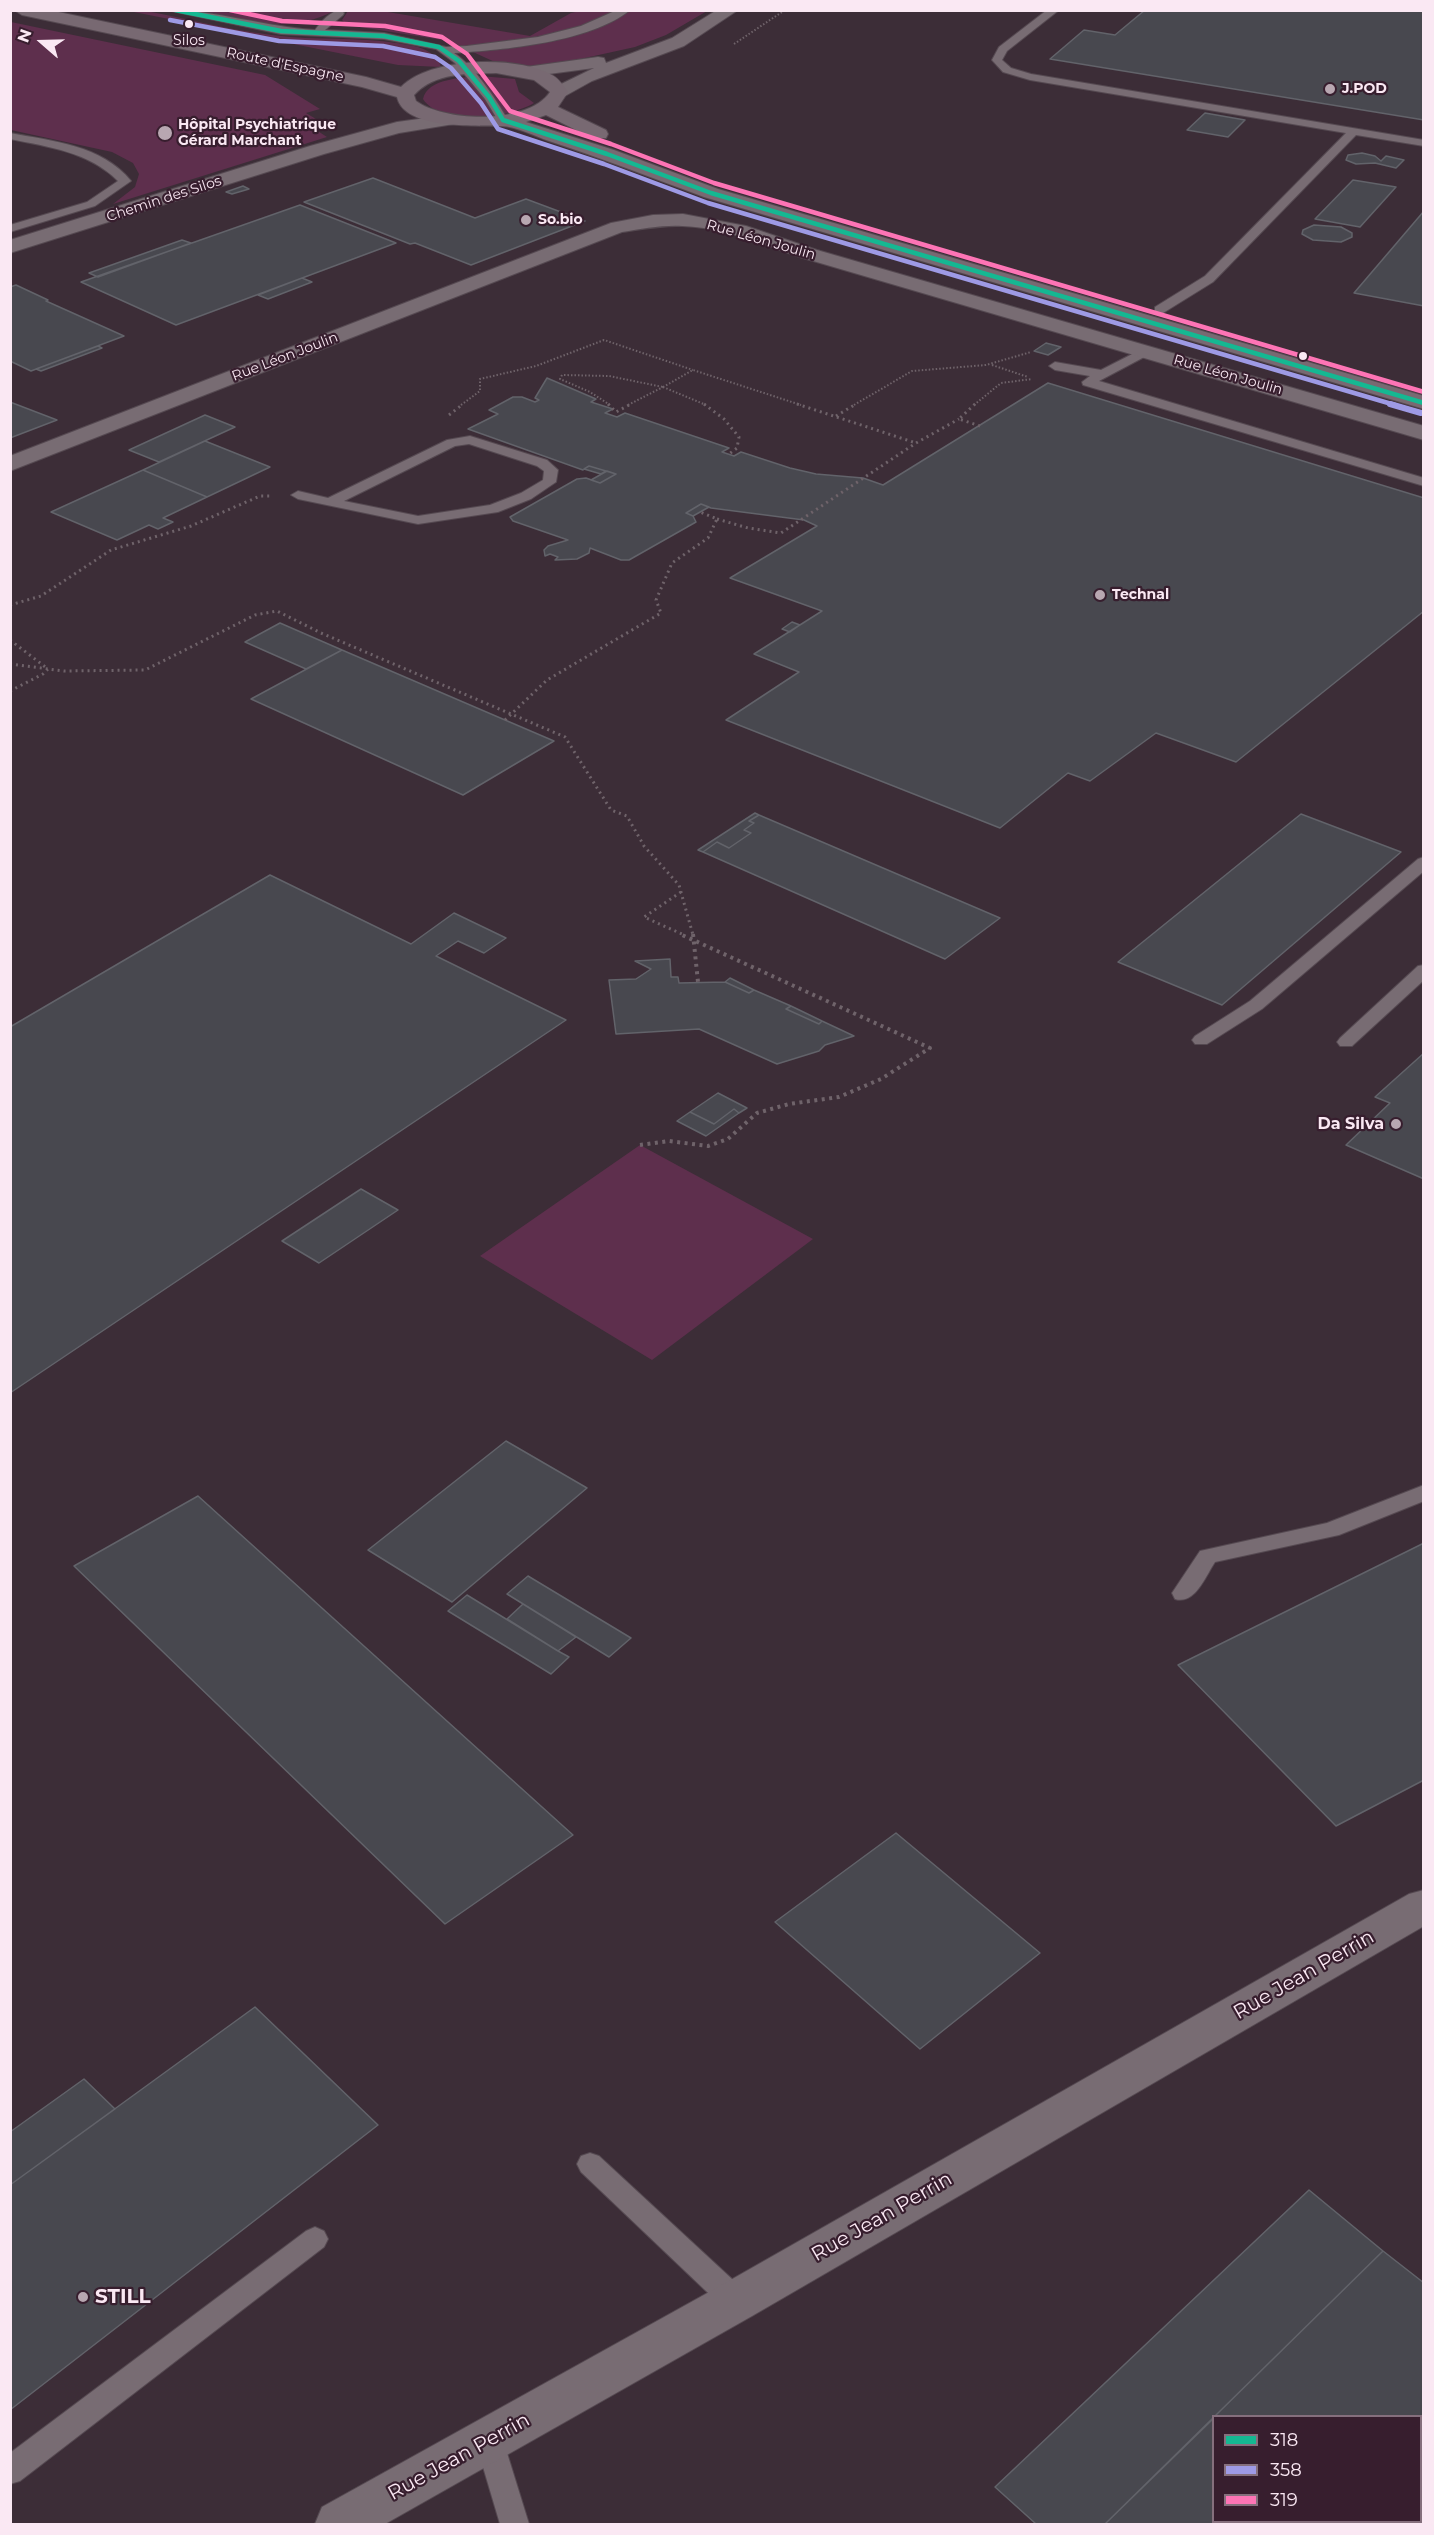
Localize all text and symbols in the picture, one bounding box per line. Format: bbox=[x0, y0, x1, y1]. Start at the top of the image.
north arrow bbox=[12, 12, 72, 72]
marker: Silos bbox=[183, 18, 195, 30]
text: N bbox=[13, 26, 36, 45]
place label: Silos bbox=[173, 33, 205, 49]
street label: Route d'Espagne bbox=[225, 44, 345, 86]
place label: J.POD bbox=[1342, 81, 1387, 97]
marker: J.POD bbox=[1323, 82, 1337, 96]
place label: Hôpital Psychiatrique Gérard Marchant bbox=[178, 117, 336, 150]
marker: Hôpital Psychiatrique Gérard Marchant bbox=[156, 124, 174, 142]
street label: Chemin des Silos bbox=[104, 173, 224, 225]
place label: So.bio bbox=[538, 212, 583, 228]
marker: So.bio bbox=[519, 213, 533, 227]
street label: Rue Léon Joulin bbox=[705, 216, 817, 264]
street label: Rue Léon Joulin bbox=[230, 329, 340, 385]
unlabelled marker bbox=[1297, 350, 1309, 362]
street label: Rue Léon Joulin bbox=[1172, 351, 1284, 399]
place label: Technal bbox=[1112, 587, 1169, 603]
marker: Technal bbox=[1093, 588, 1107, 602]
place label: Da Silva bbox=[1317, 1114, 1384, 1134]
marker: Da Silva bbox=[1389, 1117, 1403, 1131]
street label: Rue Jean Perrin bbox=[1229, 1925, 1379, 2025]
street label: Rue Jean Perrin bbox=[807, 2167, 957, 2267]
place label: STILL bbox=[95, 2285, 151, 2309]
marker: STILL bbox=[76, 2290, 90, 2304]
street label: Rue Jean Perrin bbox=[384, 2408, 534, 2506]
legend bbox=[1212, 2415, 1422, 2523]
text: 318 bbox=[1270, 2429, 1298, 2451]
text: 358 bbox=[1270, 2459, 1302, 2481]
text: 319 bbox=[1270, 2489, 1298, 2511]

